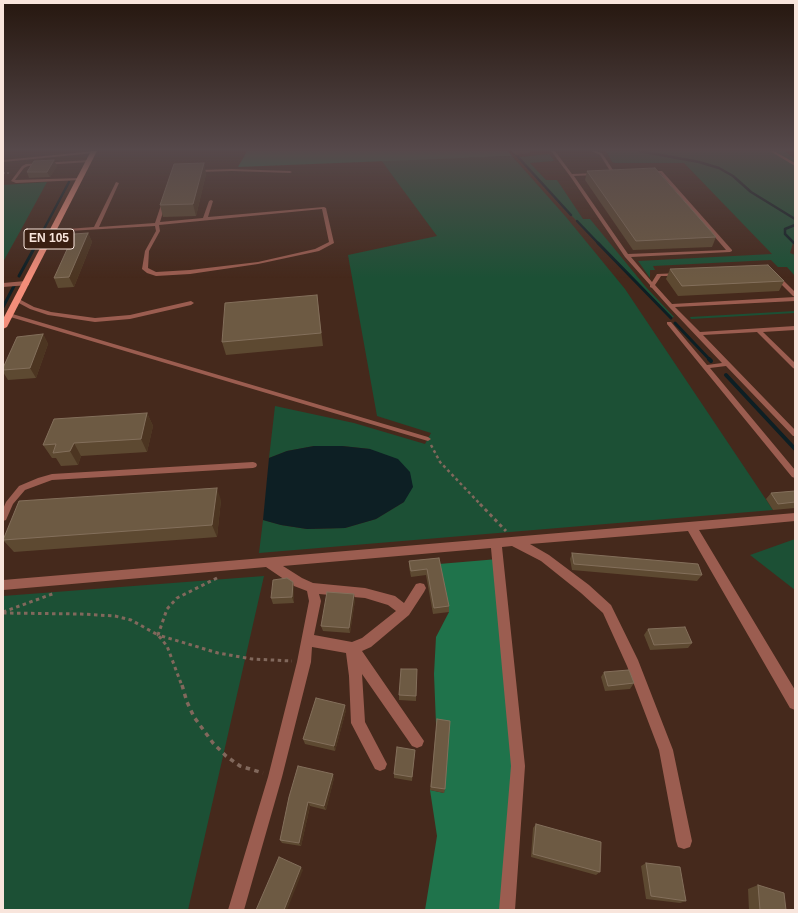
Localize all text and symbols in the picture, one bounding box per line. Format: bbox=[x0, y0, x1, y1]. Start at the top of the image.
road number: EN 105 bbox=[24, 229, 74, 249]

